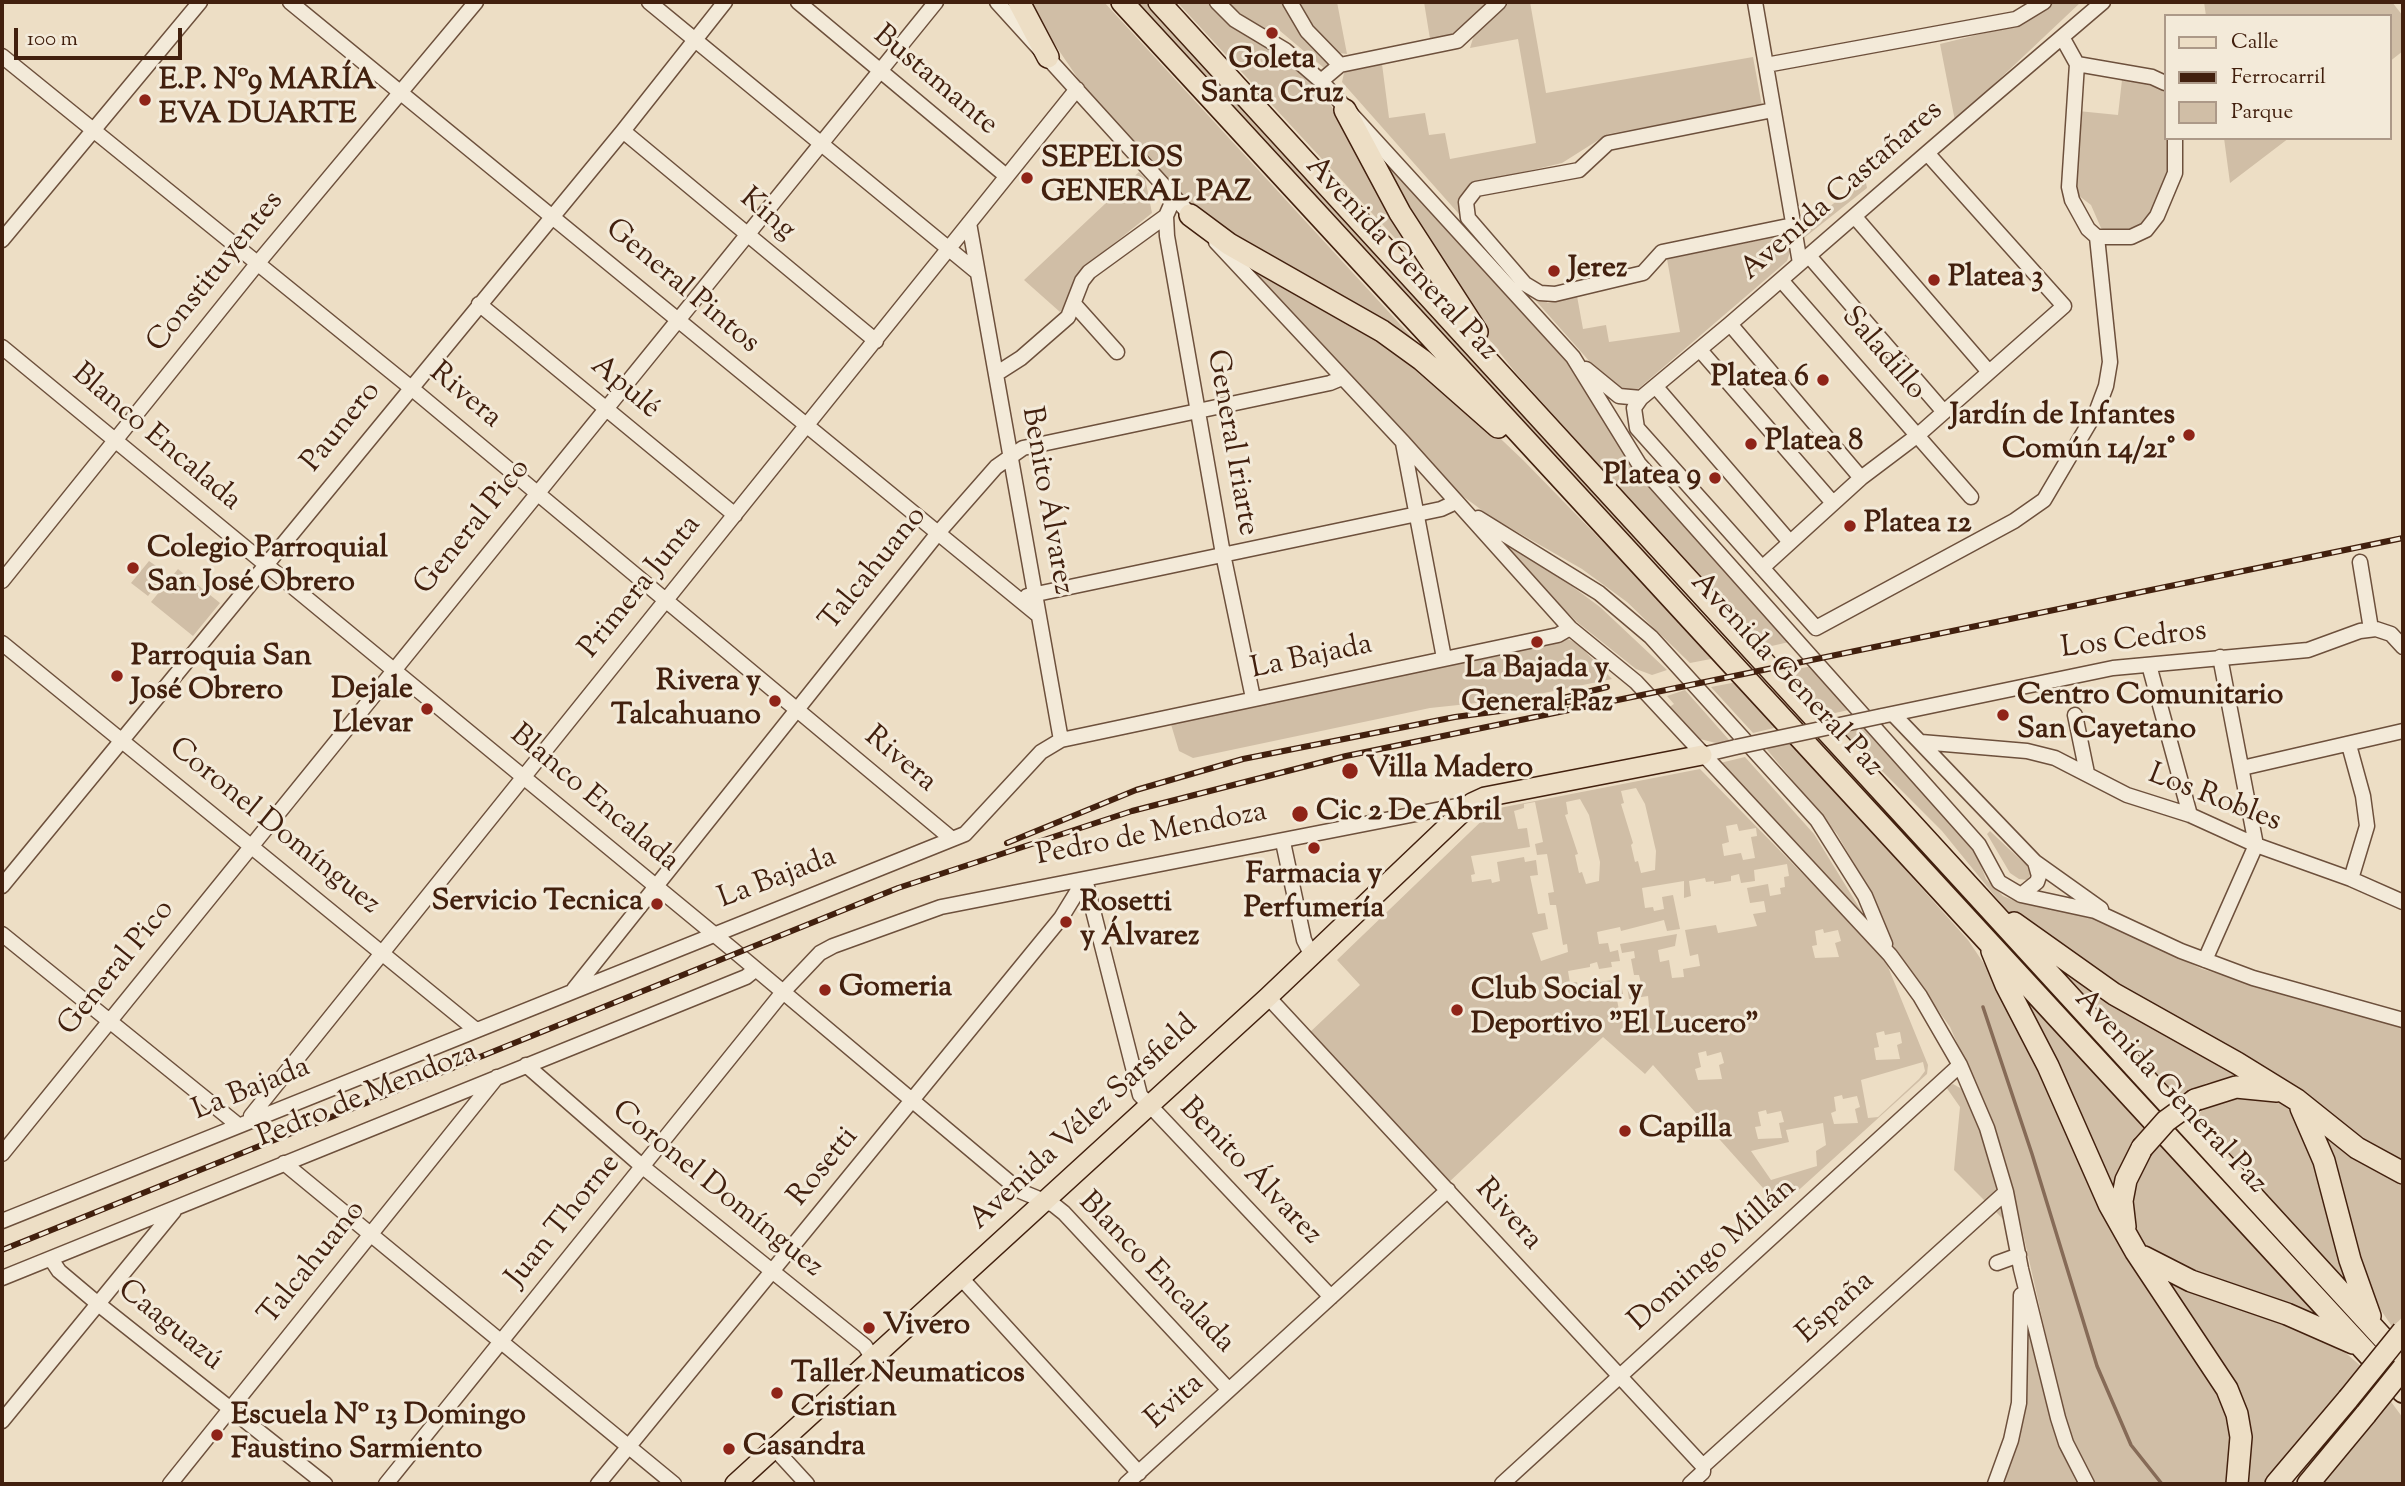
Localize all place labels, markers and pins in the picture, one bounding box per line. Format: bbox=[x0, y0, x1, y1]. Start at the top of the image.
marker: Goleta Santa Cruz bbox=[1264, 25, 1280, 41]
place label: Goleta Santa Cruz bbox=[1200, 44, 1344, 114]
place label: E.P. Nº9 MARÍA EVA DUARTE bbox=[159, 65, 376, 136]
marker: E.P. Nº9 MARÍA EVA DUARTE bbox=[137, 92, 153, 108]
place label: SEPELIOS GENERAL PAZ bbox=[1041, 143, 1252, 214]
marker: SEPELIOS GENERAL PAZ bbox=[1019, 170, 1035, 186]
place label: Jerez bbox=[1568, 253, 1627, 289]
place label: Platea 3 bbox=[1948, 262, 2043, 298]
marker: Jerez bbox=[1546, 263, 1562, 279]
marker: Platea 3 bbox=[1926, 272, 1942, 288]
place label: Platea 6 bbox=[1711, 362, 1809, 398]
marker: Platea 6 bbox=[1815, 372, 1831, 388]
place label: Jardín de Infantes Común 14/21° bbox=[1950, 400, 2175, 470]
place label: Platea 8 bbox=[1765, 426, 1863, 462]
marker: Jardín de Infantes Común 14/21° bbox=[2181, 427, 2197, 443]
marker: Platea 8 bbox=[1743, 436, 1759, 452]
place label: Platea 9 bbox=[1603, 460, 1701, 496]
marker: Platea 9 bbox=[1707, 470, 1723, 486]
place label: Platea 12 bbox=[1864, 508, 1972, 544]
marker: Platea 12 bbox=[1842, 518, 1858, 534]
place label: Colegio Parroquial San José Obrero bbox=[147, 533, 388, 604]
marker: Colegio Parroquial San José Obrero bbox=[125, 560, 141, 576]
marker: La Bajada y General Paz bbox=[1529, 634, 1545, 650]
place label: Parroquia San José Obrero bbox=[131, 641, 312, 712]
place label: La Bajada y General Paz bbox=[1461, 653, 1613, 724]
place label: Rivera y Talcahuano bbox=[611, 666, 761, 736]
marker: Parroquia San José Obrero bbox=[109, 668, 125, 684]
place label: Dejale Llevar bbox=[331, 674, 413, 744]
place label: Centro Comunitario San Cayetano bbox=[2017, 680, 2283, 750]
marker: Rivera y Talcahuano bbox=[767, 693, 783, 709]
marker: Dejale Llevar bbox=[419, 701, 435, 717]
marker: Centro Comunitario San Cayetano bbox=[1995, 707, 2011, 723]
place label: Villa Madero bbox=[1366, 753, 1533, 789]
marker: Villa Madero bbox=[1340, 761, 1360, 781]
place label: Cic 2 De Abril bbox=[1316, 796, 1501, 832]
marker: Cic 2 De Abril bbox=[1290, 804, 1310, 824]
marker: Farmacia y Perfumería bbox=[1306, 840, 1322, 856]
place label: Farmacia y Perfumería bbox=[1244, 859, 1384, 930]
place label: Servicio Tecnica bbox=[432, 886, 643, 922]
place label: Rosetti y Álvarez bbox=[1080, 887, 1199, 958]
marker: Servicio Tecnica bbox=[649, 896, 665, 912]
marker: Rosetti y Álvarez bbox=[1058, 914, 1074, 930]
place label: Gomeria bbox=[839, 972, 952, 1008]
place label: Club Social y Deportivo "El Lucero" bbox=[1471, 975, 1759, 1046]
marker: Gomeria bbox=[817, 982, 833, 998]
marker: Club Social y Deportivo "El Lucero" bbox=[1449, 1002, 1465, 1018]
place label: Capilla bbox=[1639, 1113, 1732, 1149]
marker: Capilla bbox=[1617, 1123, 1633, 1139]
place label: Vivero bbox=[883, 1310, 970, 1346]
marker: Vivero bbox=[861, 1320, 877, 1336]
place label: Taller Neumaticos Cristian bbox=[791, 1358, 1025, 1428]
marker: Taller Neumaticos Cristian bbox=[769, 1385, 785, 1401]
place label: Escuela Nº 13 Domingo Faustino Sarmiento bbox=[231, 1400, 526, 1470]
marker: Escuela Nº 13 Domingo Faustino Sarmiento bbox=[209, 1427, 225, 1443]
place label: Casandra bbox=[743, 1431, 865, 1467]
marker: Casandra bbox=[721, 1441, 737, 1457]

